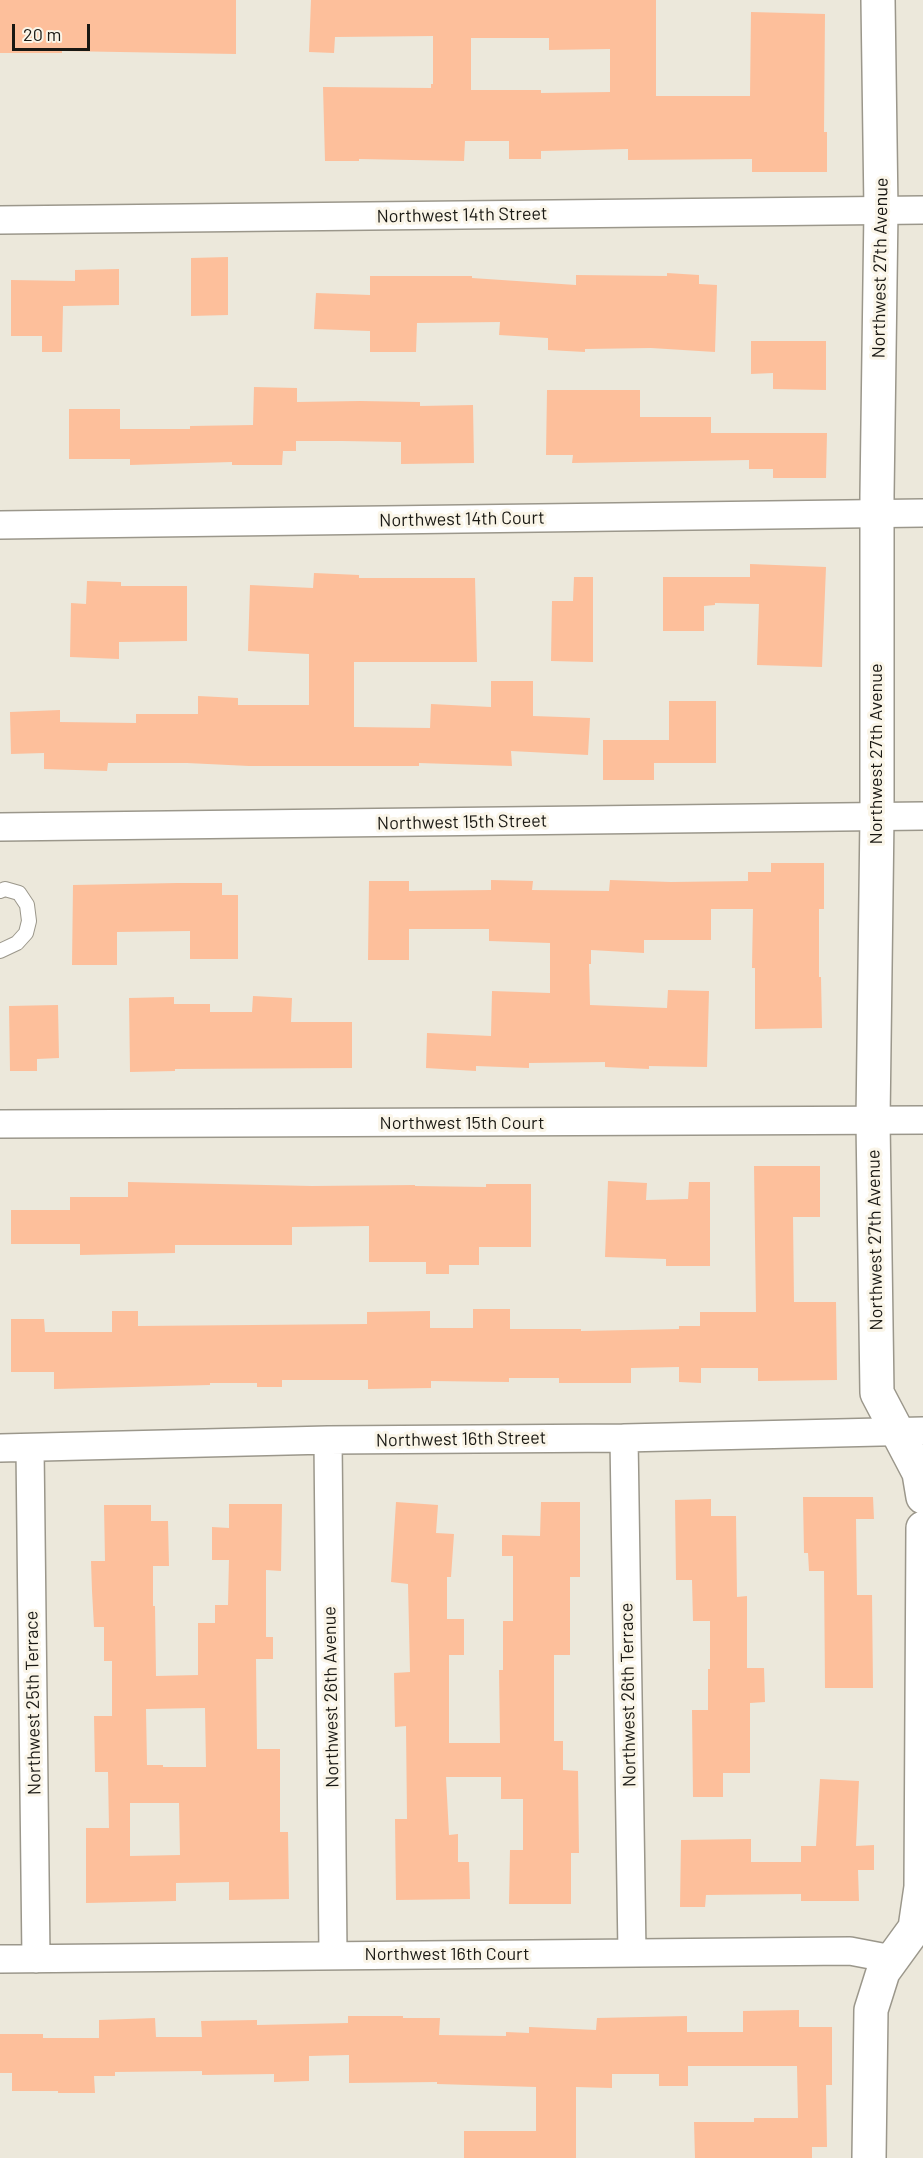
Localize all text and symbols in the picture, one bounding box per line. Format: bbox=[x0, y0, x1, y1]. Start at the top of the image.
scale bar bbox=[15, 12, 93, 50]
text: 20 m bbox=[23, 23, 61, 45]
street label: Northwest 27th Avenue bbox=[868, 177, 892, 359]
street label: Northwest 14th Street bbox=[376, 203, 548, 227]
street label: Northwest 14th Court bbox=[379, 507, 545, 531]
street label: Northwest 27th Avenue bbox=[865, 664, 887, 844]
street label: Northwest 15th Street bbox=[377, 810, 547, 834]
street label: Northwest 15th Court bbox=[380, 1112, 544, 1134]
street label: Northwest 27th Avenue bbox=[863, 1149, 887, 1331]
street label: Northwest 16th Street bbox=[376, 1427, 546, 1451]
street label: Northwest 26th Terrace bbox=[616, 1603, 640, 1787]
street label: Northwest 26th Avenue bbox=[319, 1606, 343, 1788]
street label: Northwest 25th Terrace bbox=[21, 1611, 45, 1795]
street label: Northwest 16th Court bbox=[365, 1943, 529, 1965]

